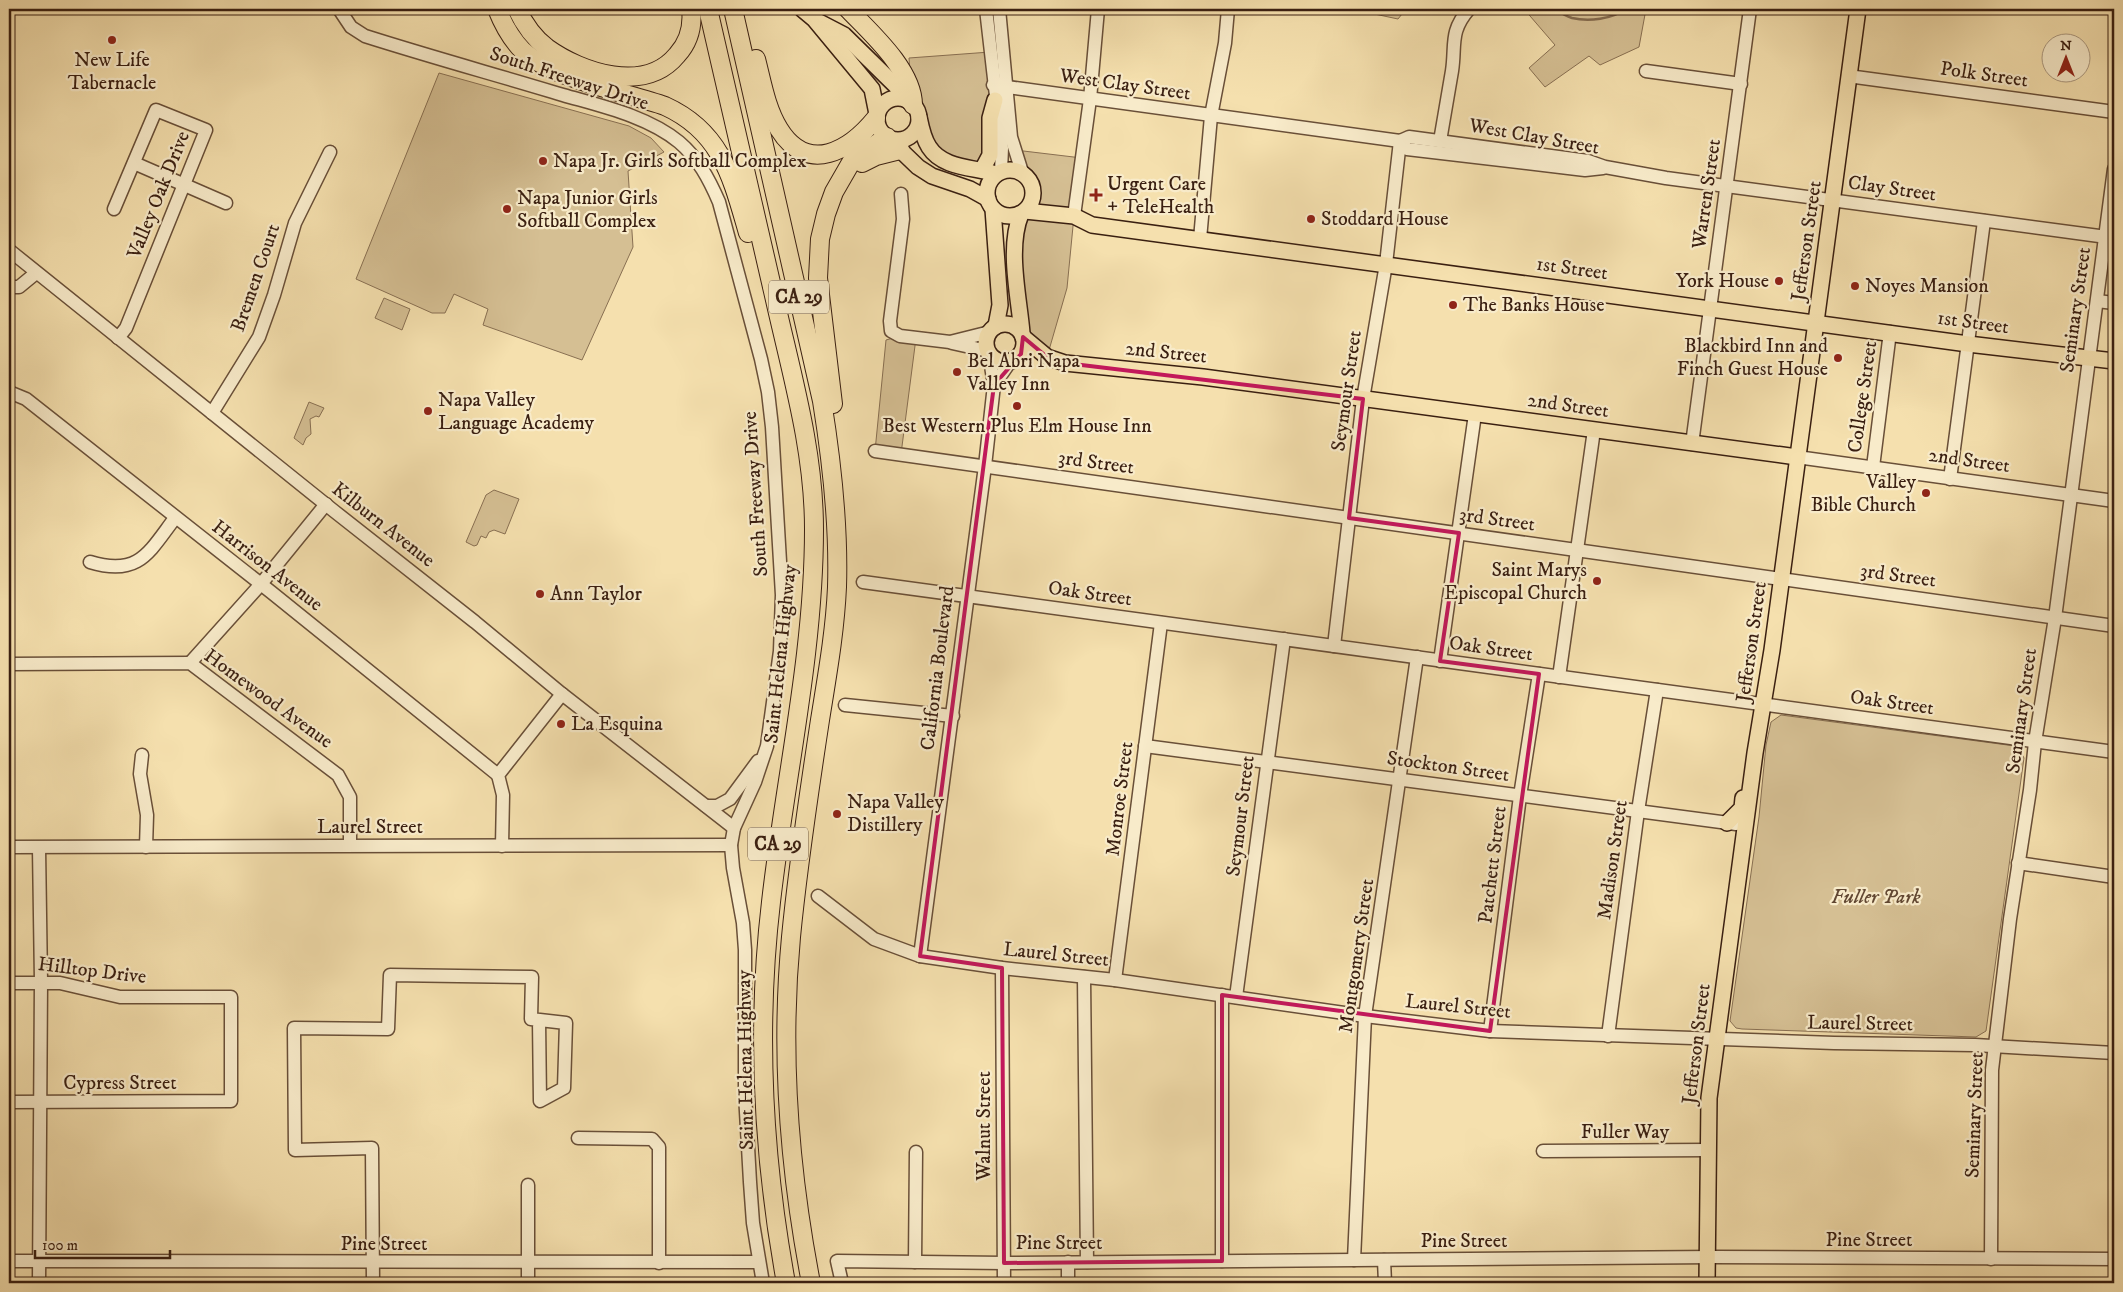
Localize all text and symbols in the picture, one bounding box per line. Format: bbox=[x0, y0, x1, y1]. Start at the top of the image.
north arrow bbox=[2040, 32, 2090, 82]
marker: New Life Tabernacle bbox=[106, 34, 118, 46]
text: N bbox=[2060, 37, 2072, 55]
street label: South Freeway Drive bbox=[486, 41, 652, 117]
place label: New Life Tabernacle bbox=[68, 48, 156, 96]
street label: Polk Street bbox=[1938, 56, 2030, 94]
street label: West Clay Street bbox=[1057, 63, 1192, 107]
street label: West Clay Street bbox=[1466, 113, 1601, 161]
street label: Valley Oak Drive bbox=[122, 128, 196, 263]
street label: Warren Street bbox=[1687, 137, 1727, 252]
place label: Napa Jr. Girls Softball Complex bbox=[553, 149, 807, 174]
marker: Napa Jr. Girls Softball Complex bbox=[537, 155, 549, 167]
street label: Clay Street bbox=[1846, 170, 1938, 208]
place label: Urgent Care + TeleHealth bbox=[1107, 172, 1215, 220]
street label: Jefferson Street bbox=[1786, 179, 1828, 305]
place label: Napa Junior Girls Softball Complex bbox=[517, 186, 658, 234]
marker: Urgent Care + TeleHealth bbox=[1089, 188, 1103, 202]
marker: Napa Junior Girls Softball Complex bbox=[501, 203, 513, 215]
place label: Stoddard House bbox=[1321, 207, 1449, 232]
marker: Stoddard House bbox=[1305, 213, 1317, 225]
street label: Bremen Court bbox=[226, 221, 286, 335]
street label: Seminary Street bbox=[2055, 246, 2097, 374]
street label: 1st Street bbox=[1535, 252, 1609, 286]
place label: York House bbox=[1676, 269, 1769, 294]
place label: Noyes Mansion bbox=[1865, 274, 1989, 299]
marker: York House bbox=[1773, 275, 1785, 287]
road number: CA 29 bbox=[769, 280, 829, 314]
marker: Noyes Mansion bbox=[1849, 280, 1861, 292]
place label: The Banks House bbox=[1463, 293, 1604, 318]
marker: The Banks House bbox=[1447, 299, 1459, 311]
street label: 1st Street bbox=[1936, 306, 2010, 340]
street label: Seymour Street bbox=[1326, 329, 1368, 453]
place label: Blackbird Inn and Finch Guest House bbox=[1677, 334, 1828, 382]
street label: 2nd Street bbox=[1124, 336, 1208, 370]
street label: College Street bbox=[1843, 339, 1883, 455]
place label: Bel Abri Napa Valley Inn bbox=[966, 349, 1081, 397]
marker: Blackbird Inn and Finch Guest House bbox=[1832, 352, 1844, 364]
marker: Bel Abri Napa Valley Inn bbox=[951, 366, 963, 378]
place label: Napa Valley Language Academy bbox=[438, 388, 595, 436]
street label: 2nd Street bbox=[1526, 388, 1610, 424]
marker: Best Western Plus Elm House Inn bbox=[1011, 400, 1023, 412]
marker: Napa Valley Language Academy bbox=[422, 405, 434, 417]
street label: South Freeway Drive bbox=[738, 410, 774, 578]
place label: Best Western Plus Elm House Inn bbox=[882, 414, 1152, 439]
street label: 2nd Street bbox=[1927, 443, 2011, 479]
street label: 3rd Street bbox=[1056, 445, 1136, 481]
place label: Valley Bible Church bbox=[1811, 470, 1917, 518]
street label: Kilburn Avenue bbox=[326, 477, 440, 573]
marker: Valley Bible Church bbox=[1920, 487, 1932, 499]
street label: 3rd Street bbox=[1457, 502, 1537, 538]
street label: Harrison Avenue bbox=[206, 515, 328, 617]
place label: Saint Marys Episcopal Church bbox=[1444, 558, 1588, 606]
street label: 3rd Street bbox=[1858, 558, 1938, 594]
street label: Saint Helena Highway bbox=[759, 563, 803, 745]
marker: Saint Marys Episcopal Church bbox=[1591, 575, 1603, 587]
street label: Oak Street bbox=[1047, 576, 1133, 612]
street label: Jefferson Street bbox=[1731, 580, 1773, 706]
place label: Ann Taylor bbox=[550, 582, 642, 607]
street label: California Boulevard bbox=[915, 584, 961, 752]
marker: Ann Taylor bbox=[534, 588, 546, 600]
street label: Oak Street bbox=[1448, 631, 1534, 667]
street label: Homewood Avenue bbox=[199, 644, 337, 754]
street label: Seminary Street bbox=[2001, 647, 2043, 775]
street label: Oak Street bbox=[1849, 685, 1935, 721]
place label: La Esquina bbox=[571, 712, 663, 737]
marker: La Esquina bbox=[555, 718, 567, 730]
street label: Monroe Street bbox=[1101, 740, 1139, 858]
street label: Stockton Street bbox=[1385, 746, 1511, 788]
street label: Seymour Street bbox=[1221, 754, 1261, 878]
place label: Napa Valley Distillery bbox=[847, 790, 944, 838]
street label: Madison Street bbox=[1592, 799, 1634, 921]
street label: Patchett Street bbox=[1473, 805, 1513, 925]
marker: Napa Valley Distillery bbox=[831, 808, 843, 820]
street label: Laurel Street bbox=[317, 815, 423, 840]
road number: CA 29 bbox=[748, 828, 808, 861]
street label: Montgomery Street bbox=[1334, 877, 1380, 1035]
park label: Fuller Park bbox=[1831, 885, 1921, 910]
street label: Laurel Street bbox=[1002, 937, 1110, 973]
street label: Hilltop Drive bbox=[36, 952, 148, 990]
street label: Saint Helena Highway bbox=[732, 969, 760, 1150]
street label: Jefferson Street bbox=[1677, 982, 1717, 1108]
street label: Laurel Street bbox=[1404, 989, 1512, 1025]
street label: Laurel Street bbox=[1807, 1011, 1913, 1037]
street label: Seminary Street bbox=[1960, 1051, 1990, 1179]
street label: Cypress Street bbox=[63, 1071, 177, 1096]
street label: Walnut Street bbox=[972, 1071, 997, 1182]
street label: Fuller Way bbox=[1581, 1120, 1670, 1145]
scale bar bbox=[35, 1227, 170, 1259]
street label: Pine Street bbox=[1825, 1228, 1913, 1253]
street label: Pine Street bbox=[1420, 1229, 1508, 1254]
street label: Pine Street bbox=[1015, 1231, 1103, 1256]
street label: Pine Street bbox=[340, 1232, 428, 1257]
text: 100 m bbox=[42, 1236, 78, 1255]

